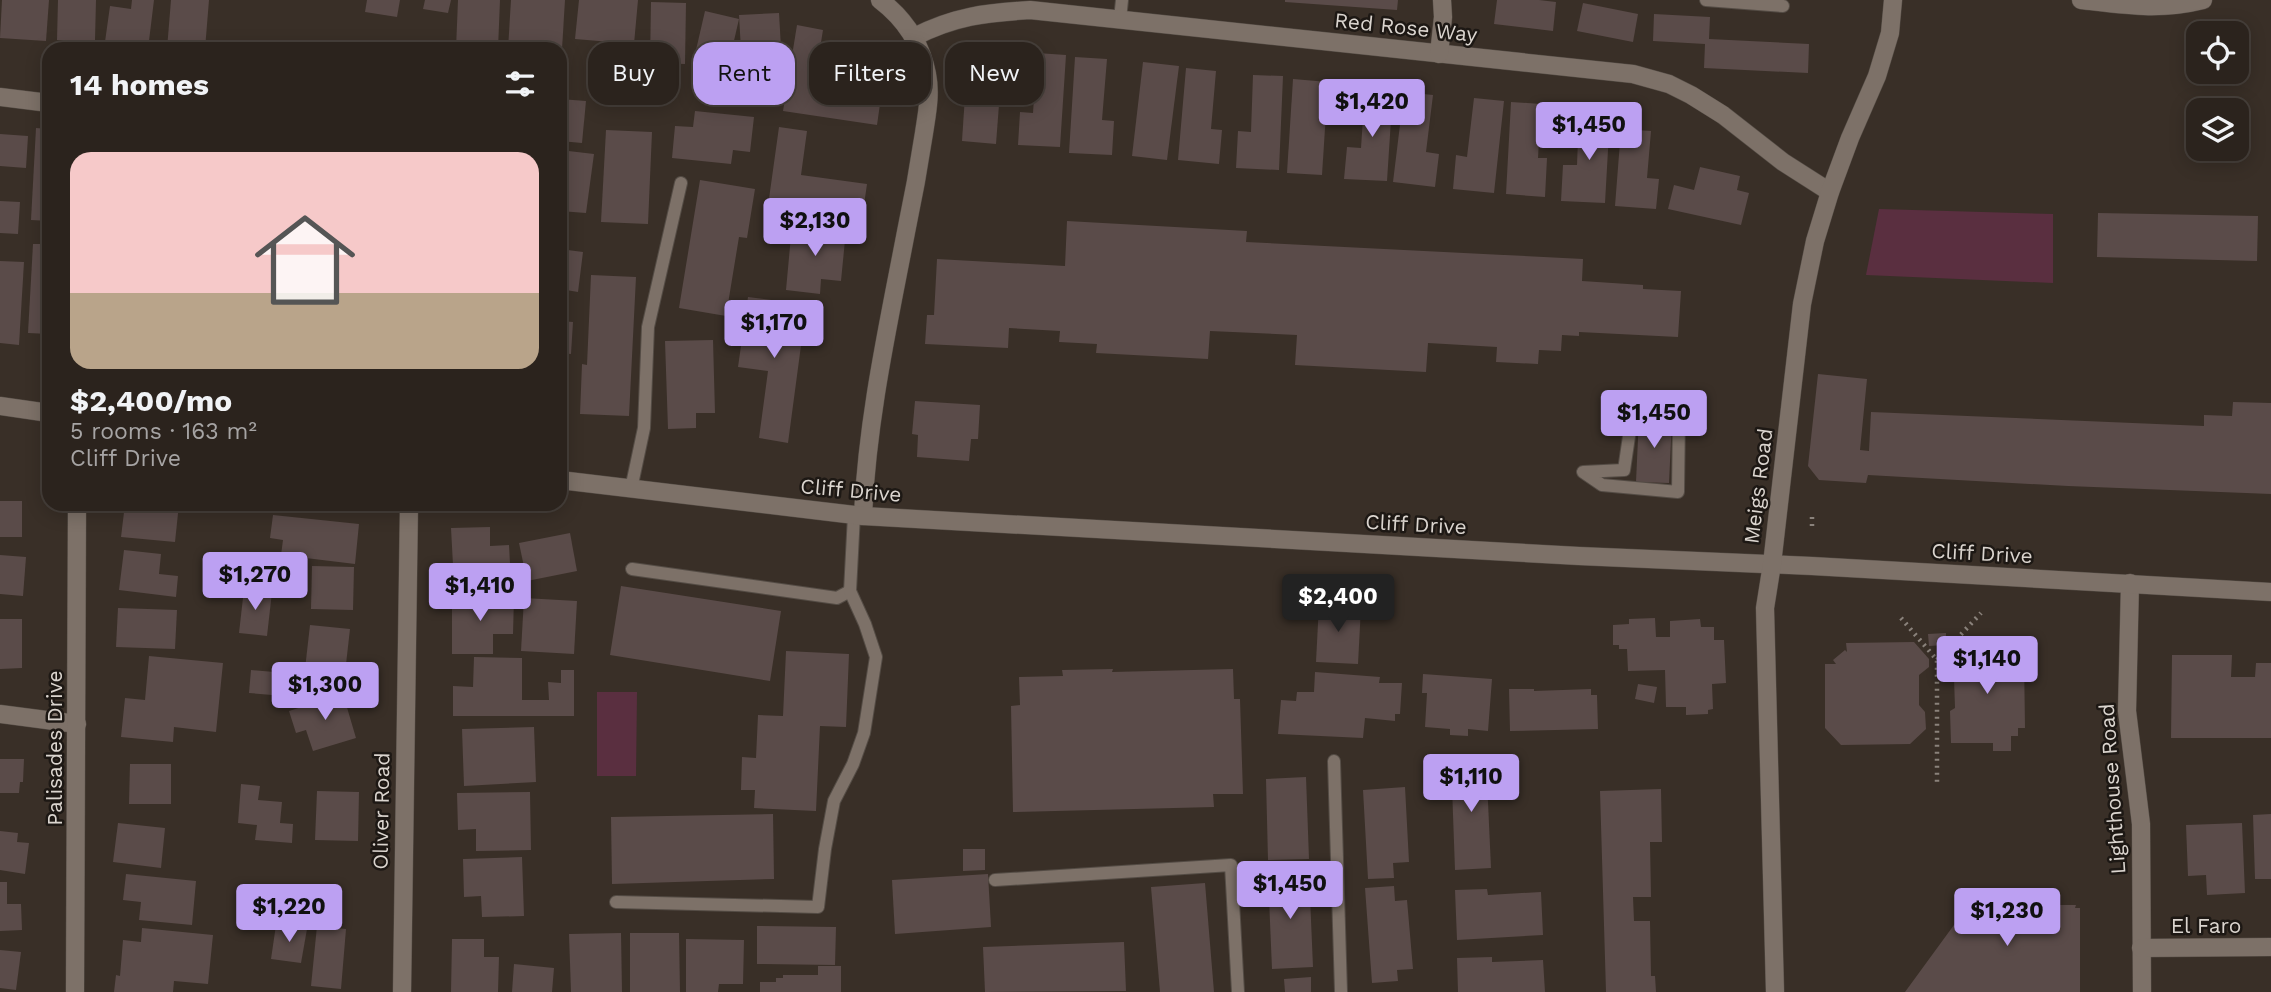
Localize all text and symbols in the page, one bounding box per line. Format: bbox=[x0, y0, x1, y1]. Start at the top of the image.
street label: Red Rose Way bbox=[1333, 7, 1479, 47]
map controls bbox=[2186, 21, 2249, 161]
button: locate bbox=[2186, 21, 2249, 84]
chip: Buy bbox=[588, 42, 679, 105]
chip: Rent bbox=[693, 42, 795, 105]
chip: Filters bbox=[809, 42, 931, 105]
chip: New bbox=[945, 42, 1044, 105]
icon: filters bbox=[501, 65, 539, 103]
text: 14 homes bbox=[70, 67, 209, 102]
pin: $1,420 bbox=[1315, 80, 1429, 139]
text: $1,420 bbox=[1335, 88, 1409, 115]
button: layers bbox=[2186, 98, 2249, 161]
pin: $1,450 bbox=[1532, 102, 1646, 162]
text: $1,450 bbox=[1552, 111, 1626, 138]
icon: home bbox=[242, 197, 368, 323]
pin: $2,130 bbox=[758, 198, 872, 258]
text: $2,130 bbox=[779, 207, 851, 234]
pin: $1,170 bbox=[717, 300, 831, 360]
text: $1,170 bbox=[740, 309, 808, 336]
text: $2,400/mo bbox=[70, 383, 232, 418]
pin: $1,450 bbox=[1597, 391, 1711, 450]
text: $1,450 bbox=[1617, 399, 1691, 426]
text: 5 rooms · 163 m² bbox=[70, 418, 257, 445]
street label: Meigs Road bbox=[1739, 427, 1777, 545]
text: Cliff Drive bbox=[70, 445, 181, 472]
street label: Cliff Drive bbox=[799, 473, 903, 507]
street label: Cliff Drive bbox=[1365, 509, 1467, 539]
street label: Cliff Drive bbox=[1931, 538, 2033, 568]
pin: $1,270 bbox=[198, 552, 312, 612]
text: $1,270 bbox=[219, 561, 291, 588]
pin: $1,410 bbox=[423, 564, 537, 623]
text: $1,410 bbox=[445, 572, 515, 599]
pin: $2,400 bbox=[1281, 574, 1395, 634]
text: $2,400 bbox=[1298, 583, 1378, 610]
pin: $1,140 bbox=[1930, 636, 2044, 696]
text: $1,140 bbox=[1953, 645, 2021, 672]
pin: $1,300 bbox=[268, 662, 382, 722]
street label: Palisades Drive bbox=[42, 670, 67, 826]
text: $1,300 bbox=[288, 671, 362, 698]
street label: Lighthouse Road bbox=[2094, 703, 2130, 875]
street label: Oliver Road bbox=[367, 752, 395, 870]
pin: $1,110 bbox=[1414, 754, 1528, 814]
text: $1,110 bbox=[1439, 763, 1503, 790]
pin: $1,450 bbox=[1233, 862, 1347, 921]
text: $1,450 bbox=[1253, 870, 1327, 897]
pin: $1,220 bbox=[232, 884, 346, 944]
pin: $1,230 bbox=[1950, 888, 2064, 948]
text: $1,220 bbox=[252, 893, 326, 920]
text: $1,230 bbox=[1970, 897, 2044, 924]
street label: El Faro bbox=[2171, 913, 2241, 938]

